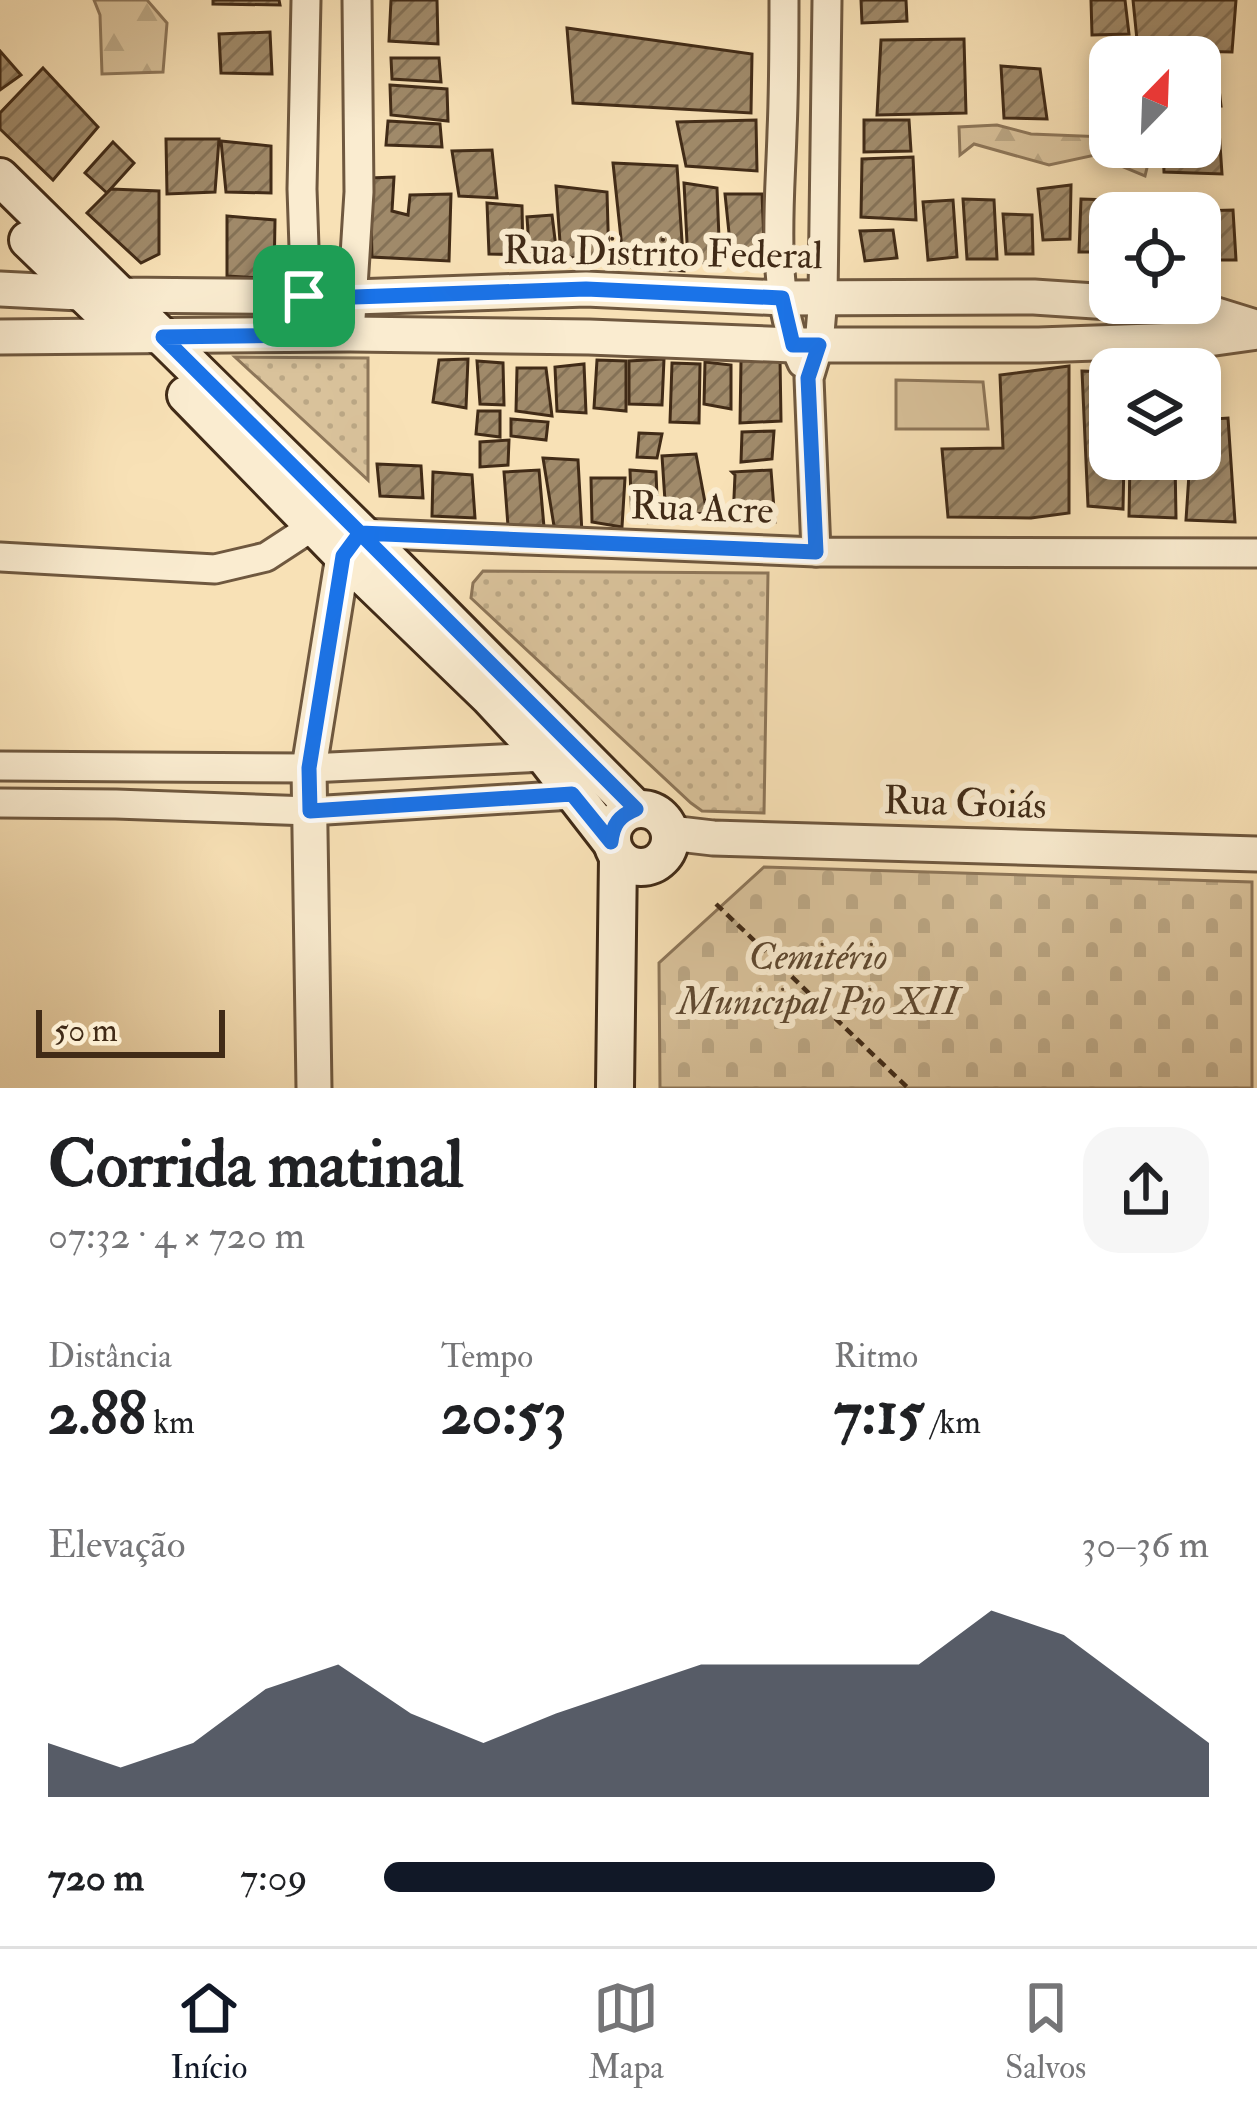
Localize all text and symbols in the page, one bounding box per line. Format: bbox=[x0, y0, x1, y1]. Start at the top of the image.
north arrow bbox=[1089, 36, 1221, 168]
map controls bbox=[1089, 36, 1221, 480]
button: locate bbox=[1089, 192, 1221, 324]
street label: Rua Distrito Federal bbox=[503, 226, 823, 280]
pin bbox=[253, 245, 355, 347]
icon: arrive bbox=[271, 263, 337, 329]
button: layers bbox=[1089, 348, 1221, 480]
street label: Rua Acre bbox=[630, 481, 774, 535]
street label: Rua Goiás bbox=[883, 776, 1047, 830]
park label: Cemitério Municipal Pio XII bbox=[676, 932, 964, 1026]
scale bar bbox=[36, 1004, 225, 1057]
text: 50 m bbox=[54, 1010, 118, 1051]
text: Corrida matinal bbox=[48, 1124, 463, 1207]
button: share bbox=[1083, 1127, 1209, 1253]
text: 07:32 · 4 × 720 m bbox=[48, 1211, 305, 1260]
text: Distância bbox=[48, 1336, 172, 1377]
text: Tempo bbox=[441, 1336, 533, 1377]
text: Ritmo bbox=[834, 1336, 918, 1377]
text: 2.88 bbox=[48, 1377, 146, 1452]
text: 20:53 bbox=[441, 1377, 566, 1452]
text: 7:15 bbox=[834, 1377, 924, 1452]
text: km bbox=[146, 1402, 195, 1443]
text: /km bbox=[924, 1402, 981, 1443]
text: Elevação bbox=[48, 1520, 185, 1569]
text: 30–36 m bbox=[1081, 1520, 1209, 1569]
text: 720 m bbox=[48, 1853, 144, 1902]
text: 7:09 bbox=[240, 1853, 308, 1902]
tab: Início bbox=[171, 1975, 247, 2088]
tab: Mapa bbox=[588, 1975, 664, 2088]
tab: Salvos bbox=[1005, 1975, 1086, 2088]

